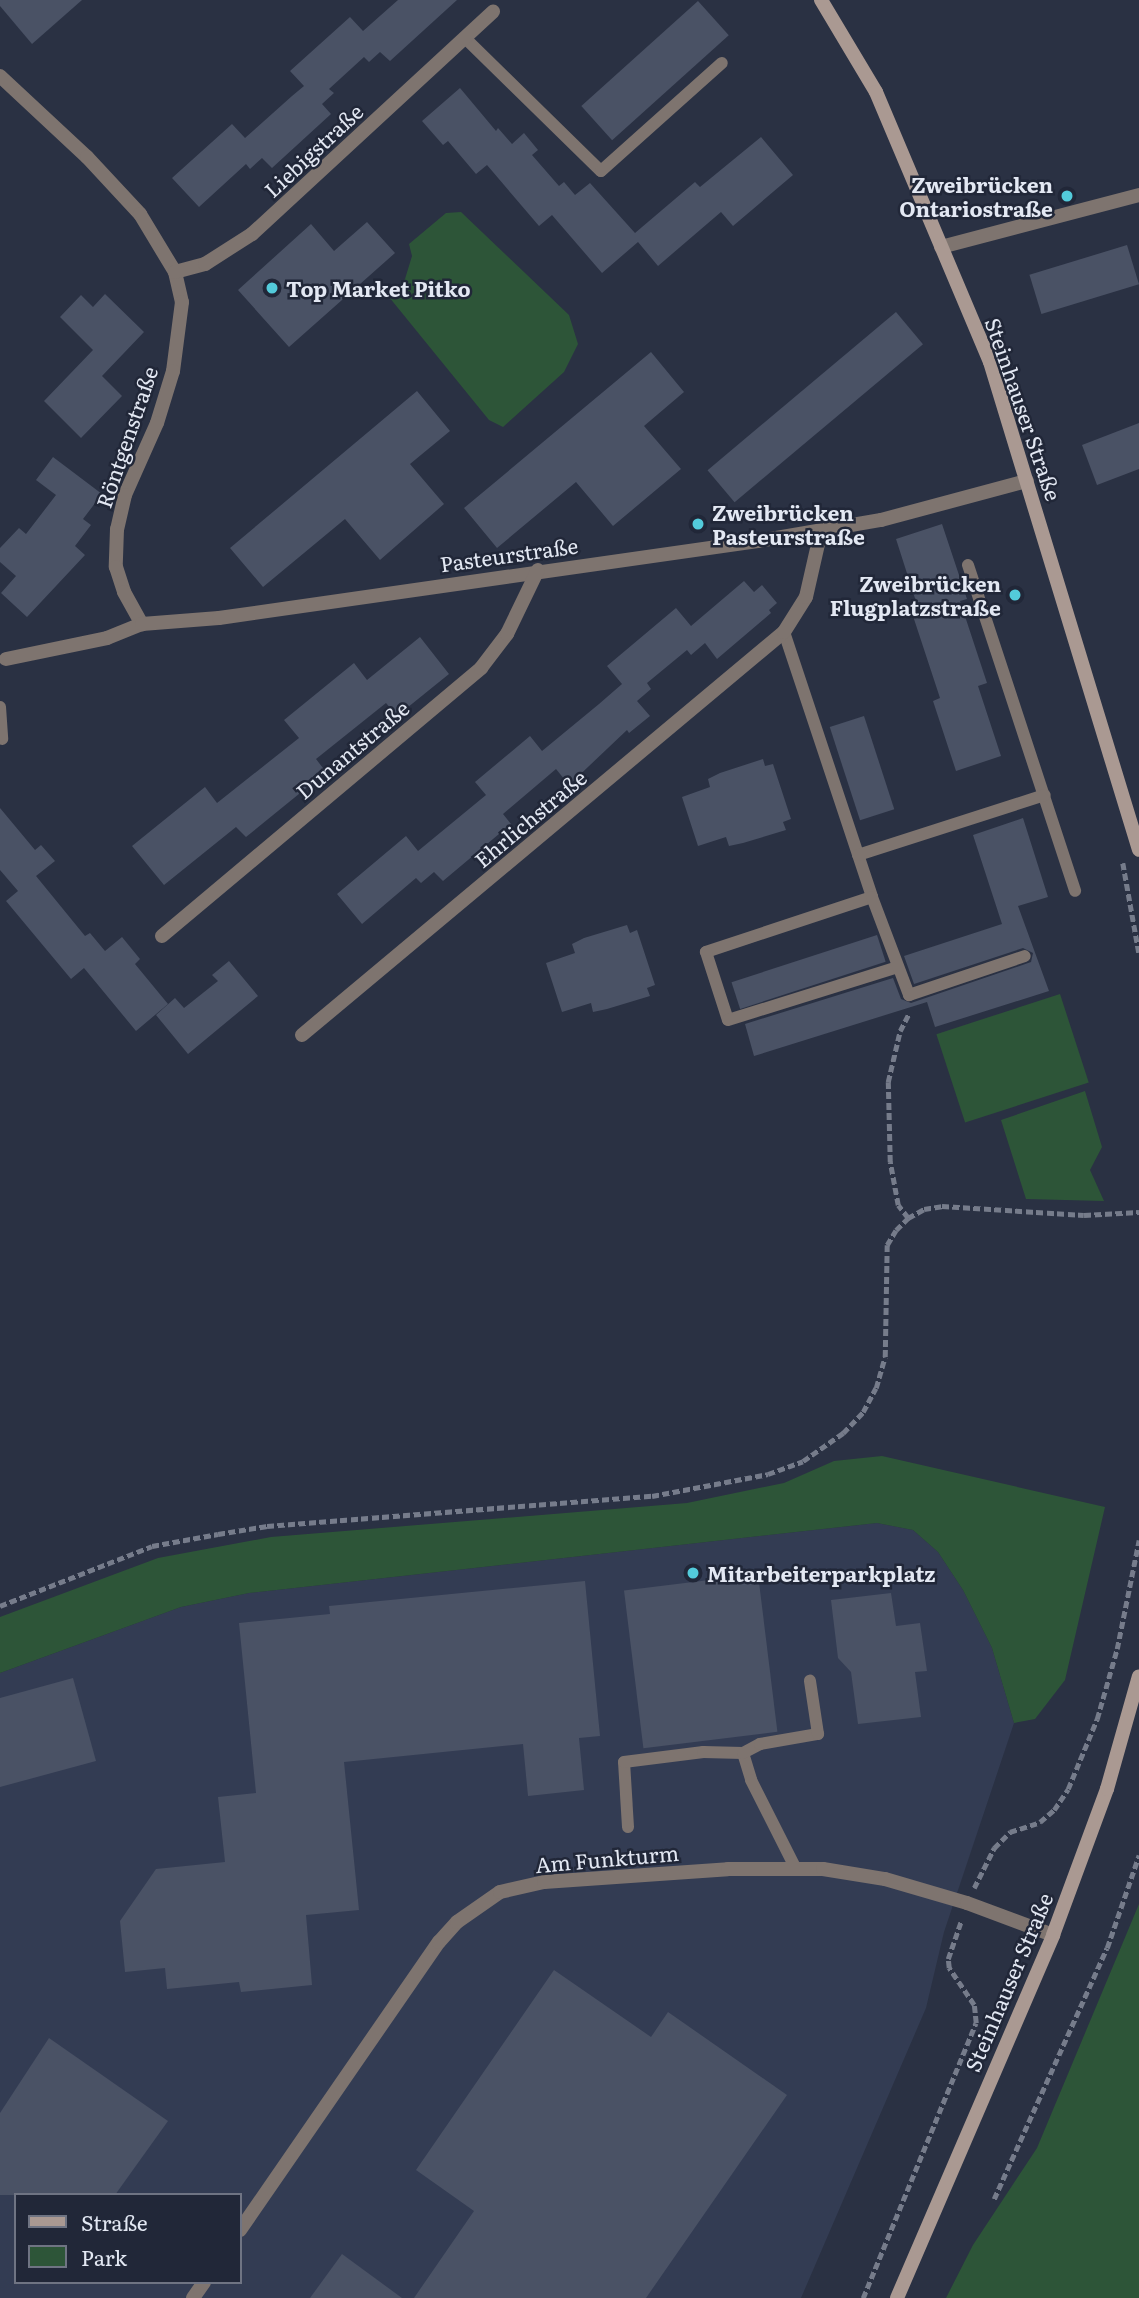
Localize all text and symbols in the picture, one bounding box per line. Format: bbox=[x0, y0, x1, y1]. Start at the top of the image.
street label: Liebigstraße bbox=[259, 98, 367, 202]
place label: Zweibrücken Ontariostraße bbox=[899, 171, 1053, 221]
marker: Zweibrücken Ontariostraße bbox=[1059, 188, 1075, 204]
place label: Top Market Pitko bbox=[286, 275, 471, 301]
marker: Top Market Pitko bbox=[264, 280, 280, 296]
street label: Steinhauser Straße bbox=[981, 314, 1067, 504]
street label: Röntgenstraße bbox=[90, 363, 162, 511]
place label: Zweibrücken Pasteurstraße bbox=[712, 499, 865, 549]
marker: Zweibrücken Pasteurstraße bbox=[690, 516, 706, 532]
street label: Pasteurstraße bbox=[438, 532, 580, 576]
place label: Zweibrücken Flugplatzstraße bbox=[830, 570, 1001, 620]
marker: Zweibrücken Flugplatzstraße bbox=[1007, 587, 1023, 603]
street label: Dunantstraße bbox=[291, 695, 413, 803]
street label: Ehrlichstraße bbox=[469, 764, 591, 872]
place label: Mitarbeiterparkplatz bbox=[707, 1560, 936, 1586]
marker: Mitarbeiterparkplatz bbox=[685, 1565, 701, 1581]
street label: Am Funkturm bbox=[534, 1839, 680, 1877]
street label: Steinhauser Straße bbox=[959, 1889, 1057, 2075]
legend bbox=[14, 2193, 242, 2284]
text: Straße bbox=[81, 2206, 148, 2237]
text: Park bbox=[81, 2241, 127, 2272]

